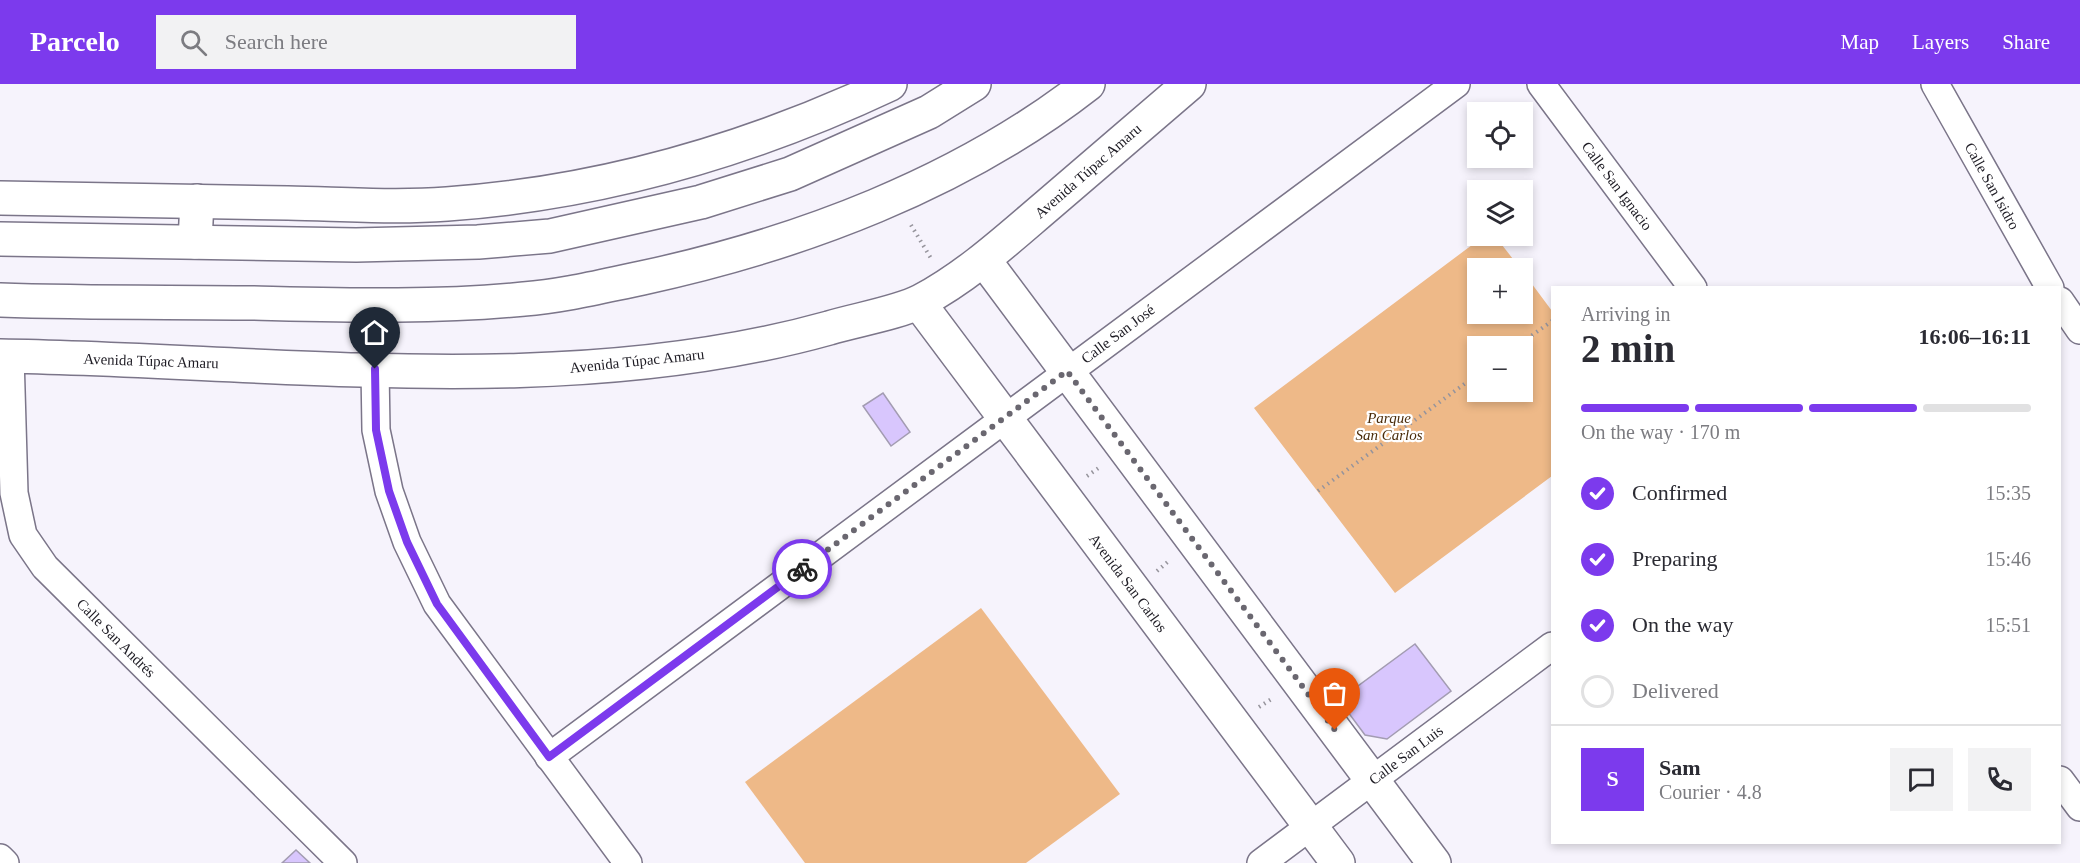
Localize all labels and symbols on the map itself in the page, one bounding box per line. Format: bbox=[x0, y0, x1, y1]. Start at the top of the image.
street label: Avenida Túpac Amaru bbox=[1032, 120, 1145, 221]
street label: Calle San Ignacio bbox=[1579, 139, 1655, 233]
street label: Calle San Isidro bbox=[1962, 140, 2022, 232]
street label: Calle San José bbox=[1078, 301, 1158, 367]
pin bbox=[349, 307, 400, 369]
street label: Avenida Túpac Amaru bbox=[569, 346, 706, 376]
street label: Avenida Túpac Amaru bbox=[83, 351, 219, 371]
park label: Parque San Carlos bbox=[1355, 410, 1423, 443]
street label: Avenida San Carlos bbox=[1086, 531, 1170, 635]
courier bbox=[772, 539, 832, 599]
street label: Calle San Andrés bbox=[74, 596, 159, 681]
pin bbox=[1309, 668, 1360, 730]
street label: Calle San Luis bbox=[1366, 722, 1446, 788]

